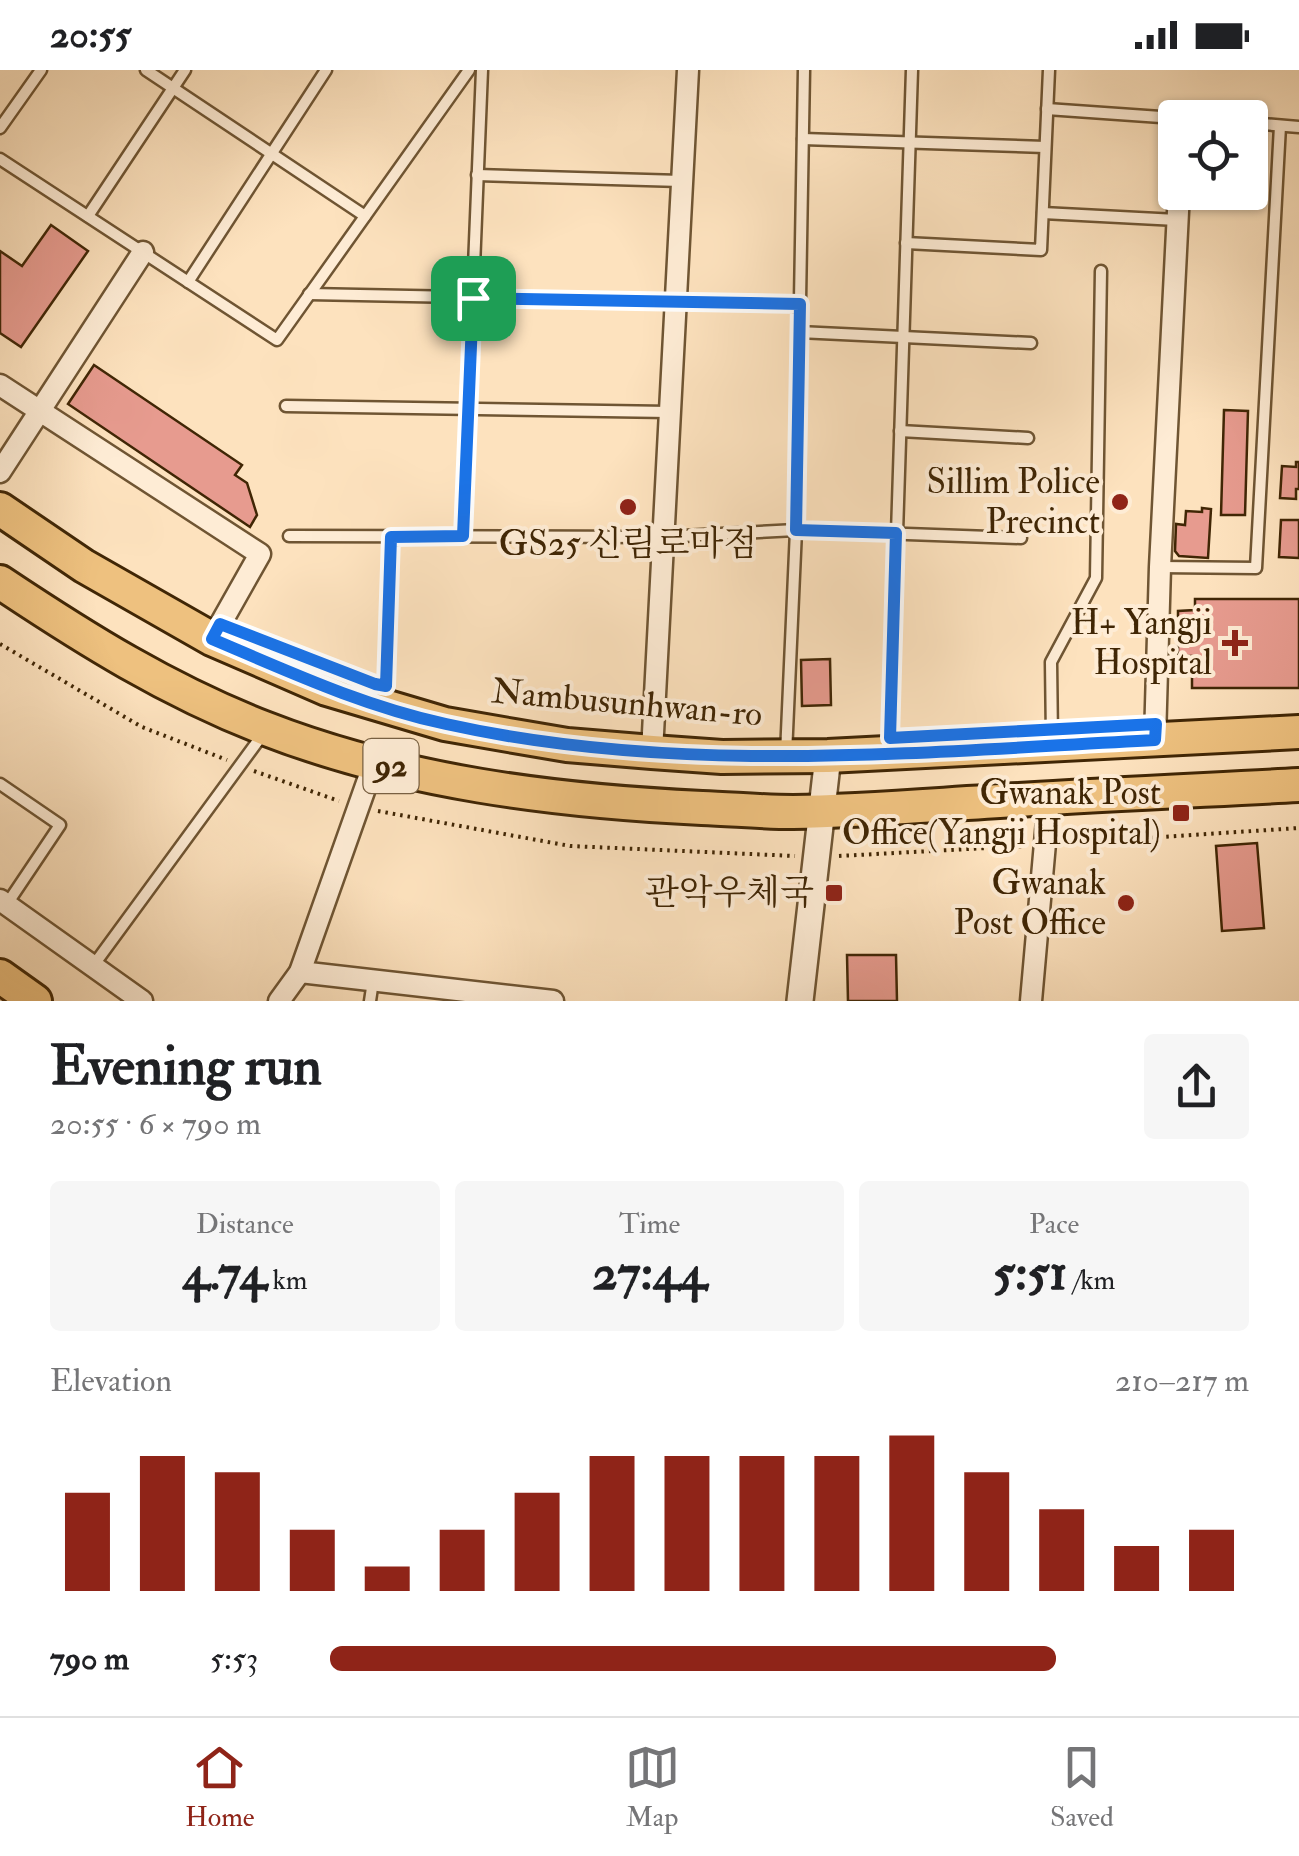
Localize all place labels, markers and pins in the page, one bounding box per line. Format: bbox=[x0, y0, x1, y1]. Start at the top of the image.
pin bbox=[431, 256, 516, 341]
place label: Sillim Police Precinct bbox=[927, 460, 1100, 544]
marker: Sillim Police Precinct bbox=[1109, 491, 1131, 513]
marker: GS25 신림로마점 bbox=[617, 496, 639, 518]
place label: GS25 신림로마점 bbox=[499, 522, 757, 566]
place label: H+ Yangji Hospital bbox=[1071, 601, 1212, 685]
marker: H+ Yangji Hospital bbox=[1222, 630, 1248, 656]
place label: Gwanak Post Office(Yangji Hospital) bbox=[842, 771, 1161, 855]
marker: Gwanak Post Office(Yangji Hospital) bbox=[1170, 802, 1192, 824]
place label: Gwanak Post Office bbox=[954, 861, 1106, 945]
place label: 관악우체국 bbox=[645, 871, 814, 915]
marker: 관악우체국 bbox=[823, 882, 845, 904]
marker: Gwanak Post Office bbox=[1115, 892, 1137, 914]

